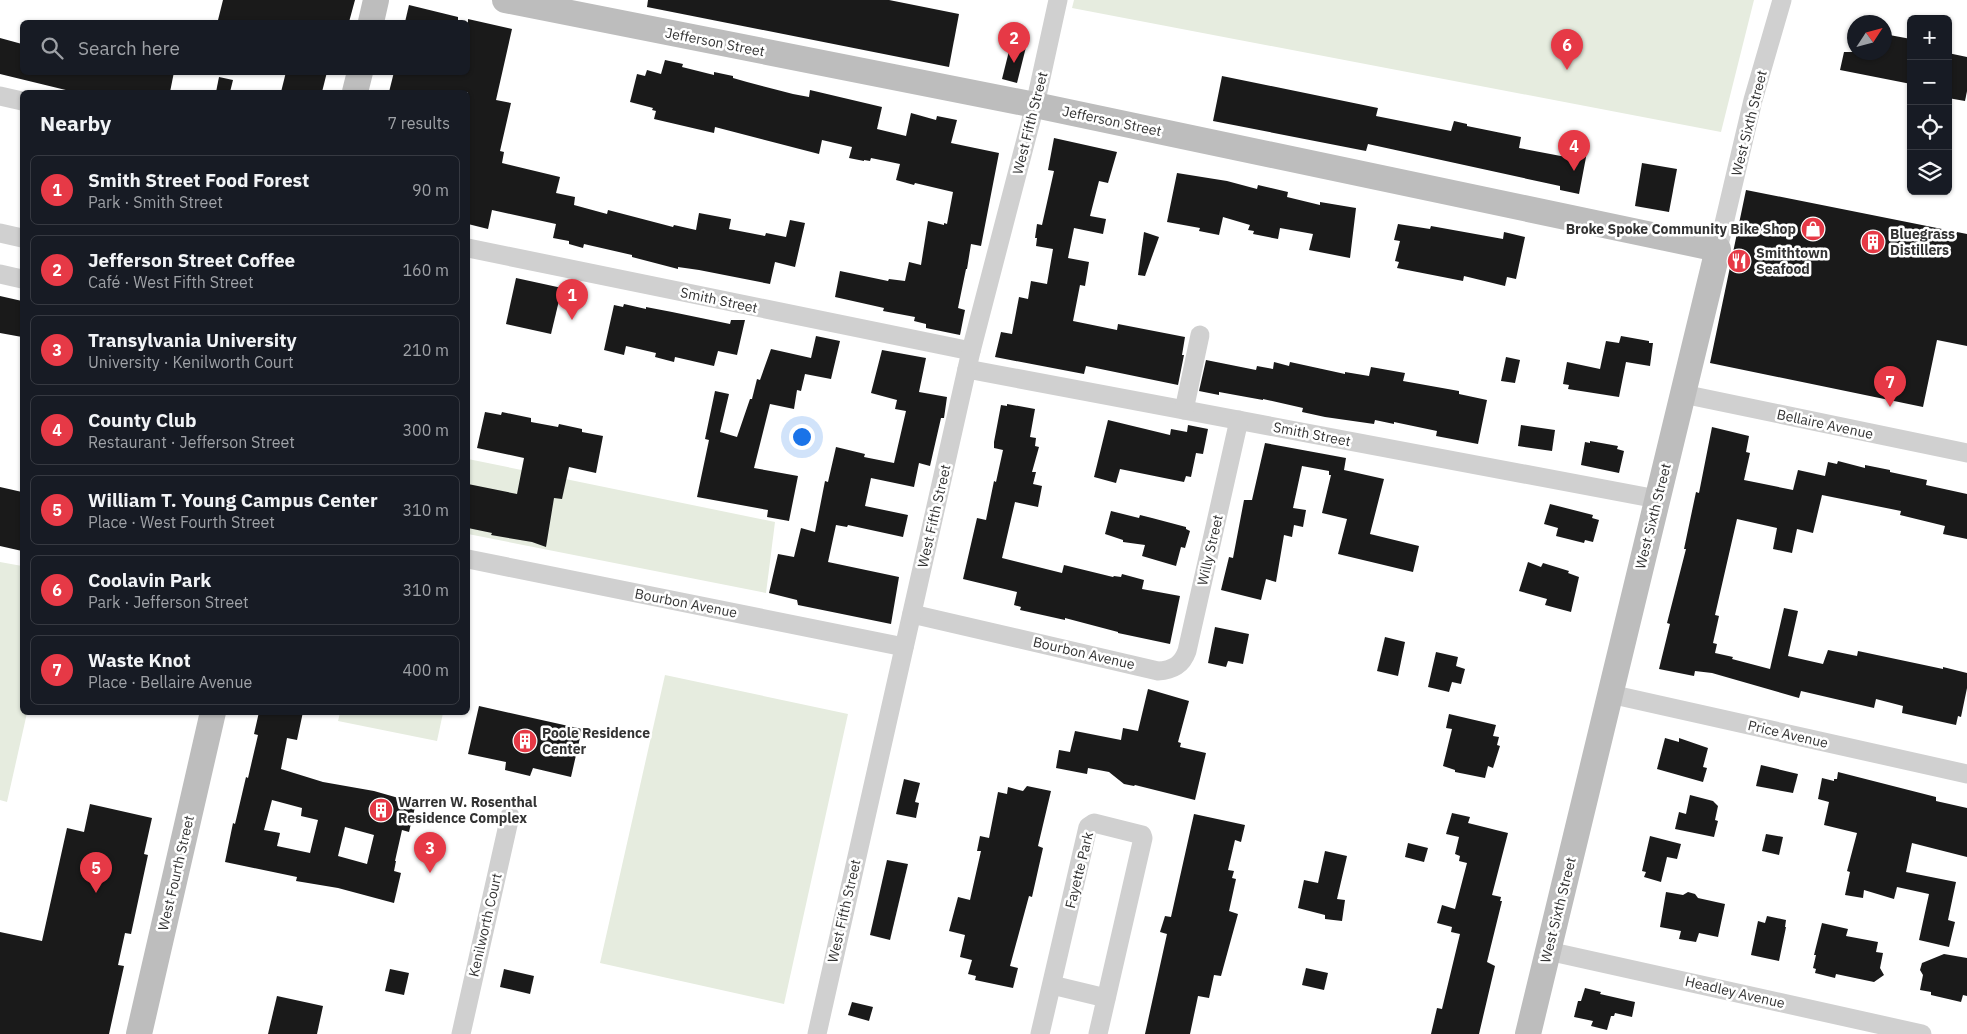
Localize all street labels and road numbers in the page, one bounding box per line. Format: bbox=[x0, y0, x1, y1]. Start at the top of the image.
street label: Jefferson Street bbox=[664, 24, 766, 60]
street label: West Sixth Street bbox=[1727, 68, 1771, 178]
street label: West Fifth Street bbox=[1009, 70, 1051, 176]
street label: Jefferson Street bbox=[1061, 102, 1163, 140]
street label: Smith Street bbox=[679, 283, 759, 317]
street label: Bellaire Avenue bbox=[1775, 405, 1875, 443]
street label: Smith Street bbox=[1272, 418, 1352, 450]
street label: West Sixth Street bbox=[1631, 461, 1675, 571]
street label: West Fifth Street bbox=[913, 463, 955, 569]
street label: Willy Street bbox=[1193, 513, 1227, 587]
street label: Bourbon Avenue bbox=[633, 584, 739, 622]
street label: Bourbon Avenue bbox=[1031, 633, 1137, 674]
street label: Price Avenue bbox=[1746, 716, 1830, 752]
street label: West Fourth Street bbox=[154, 813, 198, 932]
street label: Fayette Park bbox=[1061, 829, 1097, 910]
street label: West Sixth Street bbox=[1536, 855, 1580, 965]
street label: West Fifth Street bbox=[823, 858, 865, 964]
street label: Kenilworth Court bbox=[464, 871, 506, 979]
street label: Headley Avenue bbox=[1683, 972, 1787, 1012]

